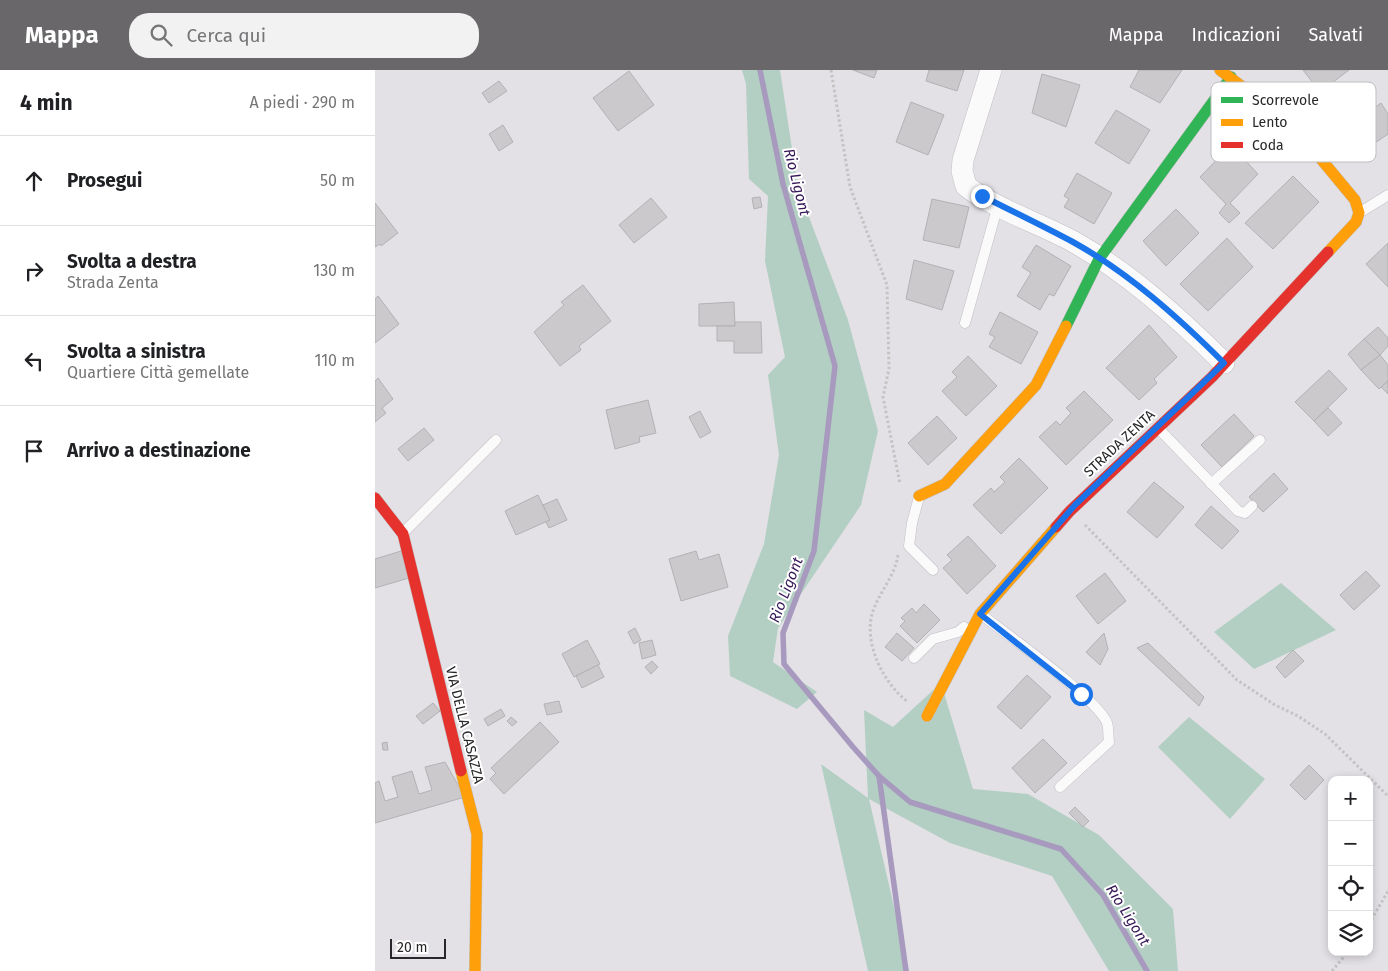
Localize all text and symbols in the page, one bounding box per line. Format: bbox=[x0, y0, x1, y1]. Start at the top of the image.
search box bbox=[129, 13, 479, 58]
text: Mappa bbox=[25, 21, 99, 49]
icon: search bbox=[147, 21, 175, 49]
text: Cerca qui bbox=[187, 24, 266, 47]
text: Mappa bbox=[1109, 24, 1164, 46]
text: Indicazioni bbox=[1192, 24, 1281, 46]
text: Salvati bbox=[1309, 24, 1363, 46]
legend bbox=[1211, 82, 1376, 162]
text: 4 min bbox=[20, 90, 73, 116]
text: Scorrevole bbox=[1252, 92, 1319, 109]
text: A piedi · 290 m bbox=[249, 93, 355, 112]
text: Lento bbox=[1252, 114, 1287, 131]
text: Coda bbox=[1252, 137, 1284, 154]
water label: Rio Ligont bbox=[780, 146, 814, 218]
icon: ahead bbox=[20, 167, 48, 195]
text: Prosegui bbox=[67, 169, 142, 192]
text: 50 m bbox=[320, 171, 355, 190]
route end bbox=[971, 185, 994, 208]
text: Svolta a destra bbox=[67, 250, 197, 273]
icon: right bbox=[20, 257, 48, 285]
text: 130 m bbox=[313, 261, 355, 280]
text: Strada Zenta bbox=[67, 273, 159, 292]
text: Svolta a sinistra bbox=[67, 340, 206, 363]
icon: left bbox=[20, 347, 48, 375]
text: 110 m bbox=[314, 351, 355, 370]
text: Quartiere Città gemellate bbox=[67, 363, 249, 382]
street label: STRADA ZENTA bbox=[1080, 406, 1158, 480]
icon: arrive bbox=[20, 437, 48, 465]
text: Arrivo a destinazione bbox=[67, 439, 251, 462]
water label: Rio Ligont bbox=[765, 554, 807, 625]
street label: VIA DELLA CASAZZA bbox=[442, 665, 487, 785]
route start bbox=[1070, 683, 1093, 706]
map controls bbox=[1328, 776, 1373, 956]
button: + bbox=[1328, 776, 1373, 821]
button: − bbox=[1328, 821, 1373, 866]
button: locate bbox=[1328, 866, 1373, 911]
water label: Rio Ligont bbox=[1102, 881, 1154, 949]
button: layers bbox=[1328, 911, 1373, 956]
scale bar bbox=[390, 936, 446, 959]
text: 20 m bbox=[397, 939, 427, 956]

